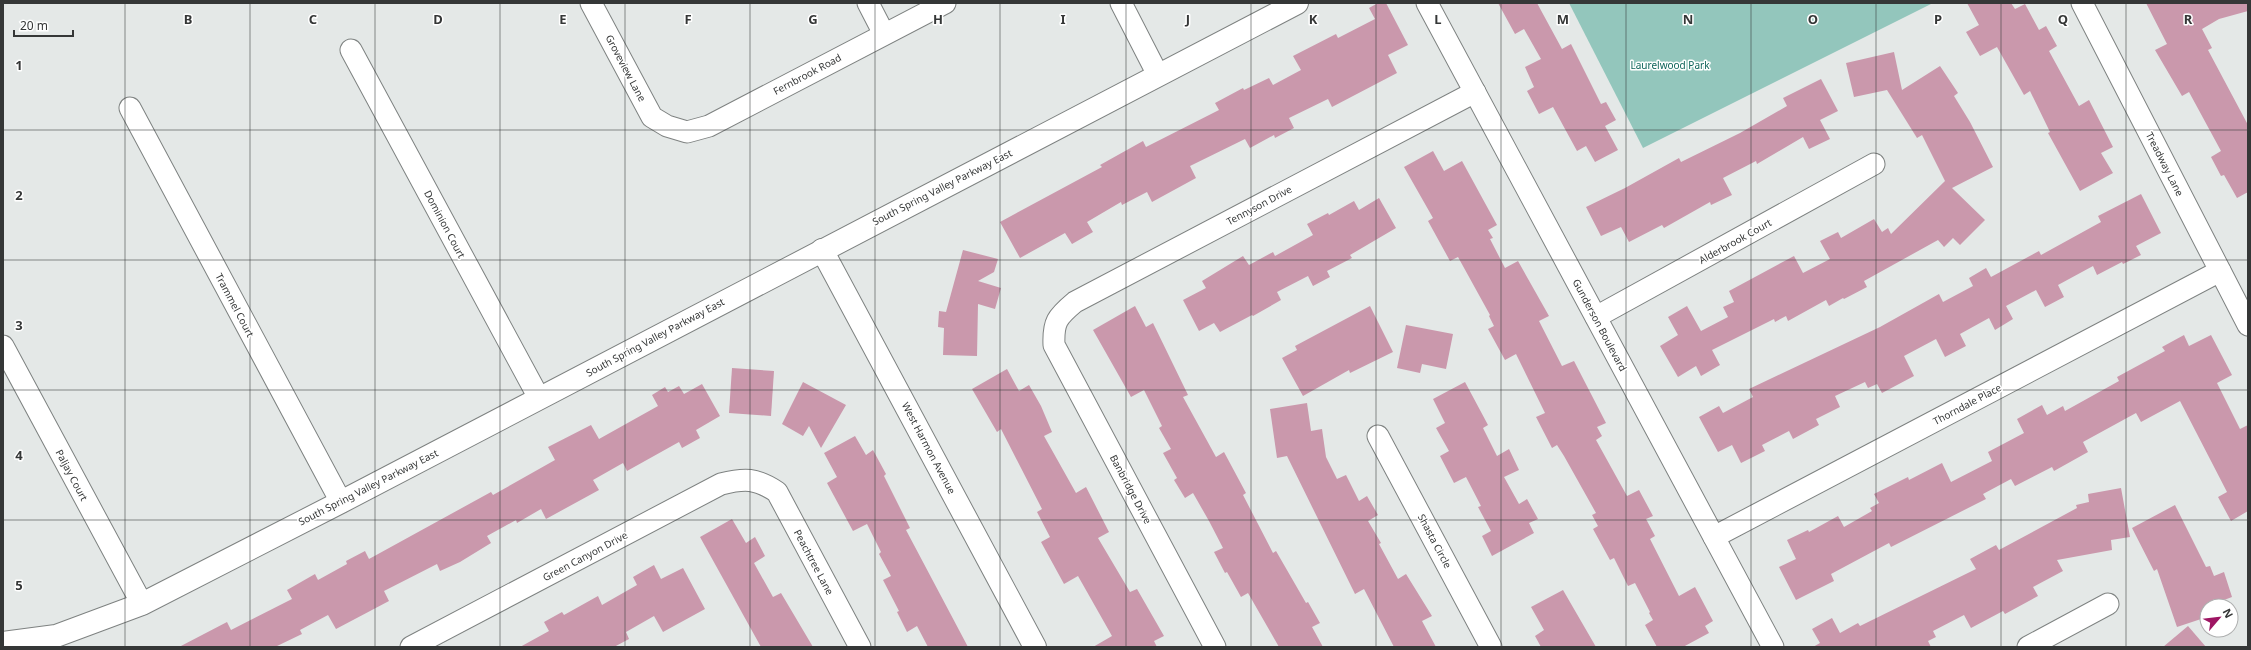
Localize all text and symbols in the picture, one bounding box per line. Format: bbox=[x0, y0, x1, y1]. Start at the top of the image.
text: B bbox=[184, 10, 192, 28]
text: C bbox=[309, 10, 317, 28]
text: D bbox=[433, 10, 443, 28]
text: E bbox=[559, 10, 567, 28]
text: F bbox=[684, 10, 692, 28]
text: G bbox=[808, 10, 818, 28]
text: H bbox=[933, 10, 943, 28]
text: I bbox=[1060, 10, 1066, 28]
text: J bbox=[1185, 10, 1190, 28]
text: K bbox=[1309, 10, 1318, 28]
text: L bbox=[1434, 10, 1442, 28]
text: M bbox=[1557, 10, 1569, 28]
text: N bbox=[1683, 10, 1693, 28]
text: O bbox=[1808, 10, 1818, 28]
text: P bbox=[1934, 10, 1942, 28]
text: Q bbox=[2058, 10, 2068, 28]
text: R bbox=[2184, 10, 2193, 28]
scale bar bbox=[14, 12, 73, 38]
text: 20 m bbox=[20, 17, 48, 34]
street label: Groveview Lane bbox=[602, 32, 650, 104]
street label: Fernbrook Road bbox=[770, 50, 844, 98]
text: 1 bbox=[15, 56, 23, 74]
park label: Laurelwood Park bbox=[1630, 58, 1710, 72]
street label: Treadway Lane bbox=[2143, 130, 2187, 199]
street label: South Spring Valley Parkway East bbox=[870, 145, 1015, 228]
street label: Tennyson Drive bbox=[1224, 182, 1295, 228]
text: 2 bbox=[15, 186, 23, 204]
street label: Dominion Court bbox=[421, 188, 469, 261]
street label: Alderbrook Court bbox=[1696, 215, 1774, 267]
street label: Trammel Court bbox=[212, 271, 258, 340]
street label: Gunderson Boulevard bbox=[1570, 276, 1630, 374]
street label: South Spring Valley Parkway East bbox=[583, 294, 727, 380]
text: 3 bbox=[15, 316, 23, 334]
street label: Thorndale Place bbox=[1930, 380, 2004, 428]
street label: West Harmon Avenue bbox=[899, 400, 959, 497]
street label: South Spring Valley Parkway East bbox=[296, 445, 441, 528]
text: 4 bbox=[15, 446, 23, 464]
street label: Paljay Court bbox=[53, 447, 92, 504]
street label: Banbridge Drive bbox=[1107, 452, 1155, 526]
street label: Shasta Circle bbox=[1415, 511, 1455, 571]
street label: Peachtree Lane bbox=[791, 527, 837, 598]
street label: Green Canyon Drive bbox=[540, 528, 630, 584]
text: 5 bbox=[15, 576, 23, 594]
north arrow bbox=[2199, 598, 2239, 638]
text: N bbox=[2220, 606, 2237, 621]

